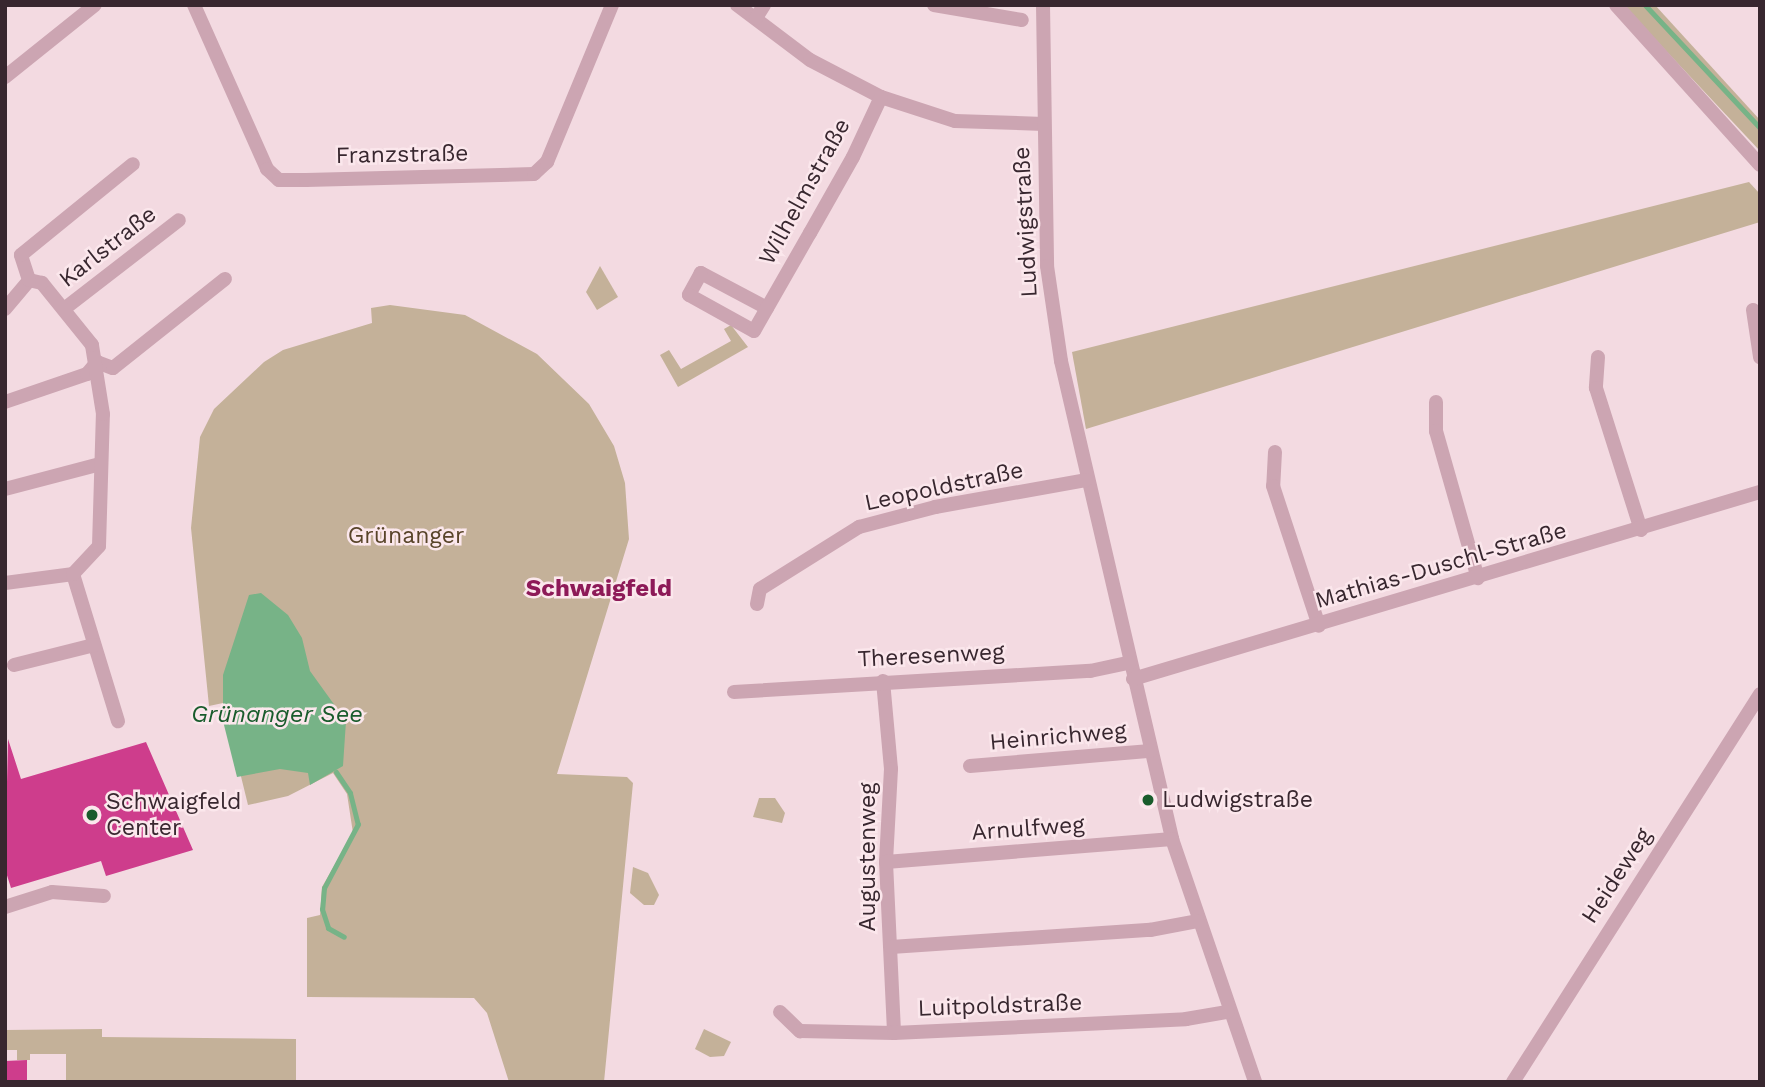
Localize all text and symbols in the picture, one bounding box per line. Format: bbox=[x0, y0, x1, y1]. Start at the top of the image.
street label: Wilhelmstraße bbox=[753, 114, 857, 270]
street label: Franzstraße bbox=[335, 140, 469, 170]
street label: Ludwigstraße bbox=[1008, 146, 1044, 298]
street label: Karlstraße bbox=[54, 201, 162, 293]
street label: Leopoldstraße bbox=[862, 457, 1026, 517]
street label: Mathias-Duschl-Straße bbox=[1312, 517, 1570, 615]
park label: Grünanger bbox=[348, 522, 464, 550]
district label: Schwaigfeld bbox=[526, 575, 672, 603]
street label: Theresenweg bbox=[857, 638, 1005, 674]
water label: Grünanger See bbox=[191, 701, 363, 729]
street label: Heinrichweg bbox=[988, 717, 1128, 757]
street label: Augustenweg bbox=[854, 782, 882, 932]
place label: Ludwigstraße bbox=[1162, 786, 1313, 814]
place label: Schwaigfeld Center bbox=[106, 788, 241, 842]
marker: Ludwigstraße bbox=[1140, 792, 1156, 808]
marker: Schwaigfeld Center bbox=[84, 807, 100, 823]
street label: Arnulfweg bbox=[970, 811, 1086, 847]
street label: Heideweg bbox=[1576, 823, 1658, 929]
street label: Luitpoldstraße bbox=[917, 989, 1083, 1023]

